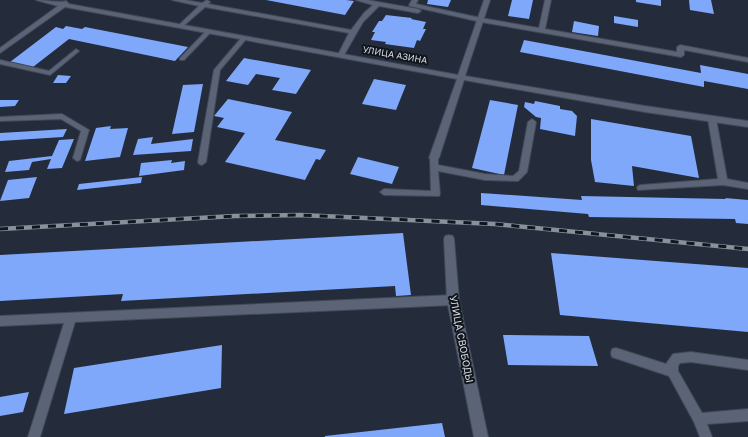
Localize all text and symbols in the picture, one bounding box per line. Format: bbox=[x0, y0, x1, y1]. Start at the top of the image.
street label: УЛИЦА АЗИНА bbox=[362, 43, 428, 66]
street label: УЛИЦА СВОБОДЫ bbox=[448, 294, 476, 384]

